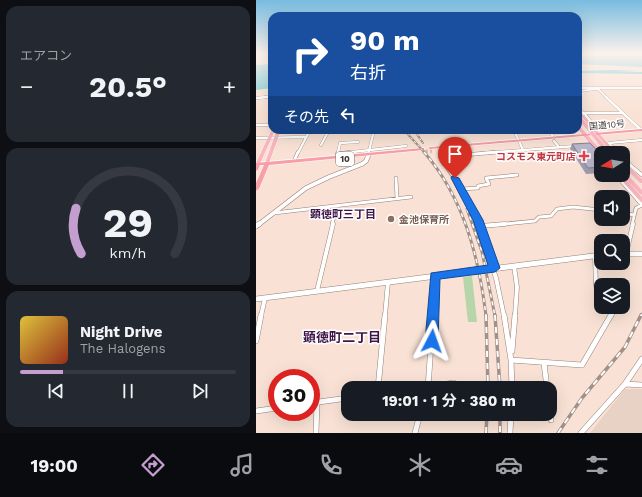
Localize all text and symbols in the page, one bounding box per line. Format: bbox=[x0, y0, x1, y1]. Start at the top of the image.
text: 90 m bbox=[350, 24, 420, 57]
icon: right bbox=[284, 28, 336, 80]
text: エアコン bbox=[20, 48, 72, 63]
text: 右折 bbox=[350, 62, 386, 83]
text: 20.5° bbox=[89, 69, 167, 104]
text: − bbox=[20, 74, 33, 99]
text: + bbox=[223, 74, 236, 99]
icon: left bbox=[337, 104, 359, 126]
text: その先 bbox=[284, 108, 329, 126]
street label: 国道10号 bbox=[589, 118, 625, 132]
pin bbox=[438, 137, 472, 178]
icon: arrive bbox=[444, 143, 466, 165]
north arrow bbox=[594, 146, 630, 182]
map controls bbox=[594, 146, 630, 314]
place label: コスモス東元町店 bbox=[496, 151, 576, 162]
marker: コスモス東元町店 bbox=[579, 151, 589, 161]
road number: 10 bbox=[336, 152, 354, 166]
button: sound bbox=[594, 190, 630, 226]
text: 29 bbox=[103, 198, 153, 247]
district label: 顕徳町三丁目 bbox=[310, 208, 376, 221]
marker: 金池保育所 bbox=[386, 214, 396, 224]
place label: 金池保育所 bbox=[399, 214, 449, 225]
button: search bbox=[594, 234, 630, 270]
text: km/h bbox=[110, 245, 146, 261]
button: layers bbox=[594, 278, 630, 314]
position arrow bbox=[411, 320, 453, 362]
text: Night Drive bbox=[80, 323, 163, 341]
district label: 顕徳町二丁目 bbox=[303, 330, 381, 345]
text: The Halogens bbox=[80, 341, 166, 356]
speed limit sign: 30 bbox=[268, 369, 320, 421]
icon: previous bbox=[45, 380, 67, 402]
icon: pause bbox=[117, 380, 139, 402]
icon: next bbox=[189, 380, 211, 402]
text: 19:01 · 1 分 · 380 m bbox=[382, 392, 516, 410]
icon: directions bbox=[139, 451, 167, 479]
icon: music bbox=[228, 451, 256, 479]
icon: phone bbox=[317, 451, 345, 479]
icon: climate bbox=[406, 451, 434, 479]
icon: car bbox=[495, 451, 523, 479]
icon: filters bbox=[583, 451, 611, 479]
text: 19:00 bbox=[30, 455, 78, 476]

